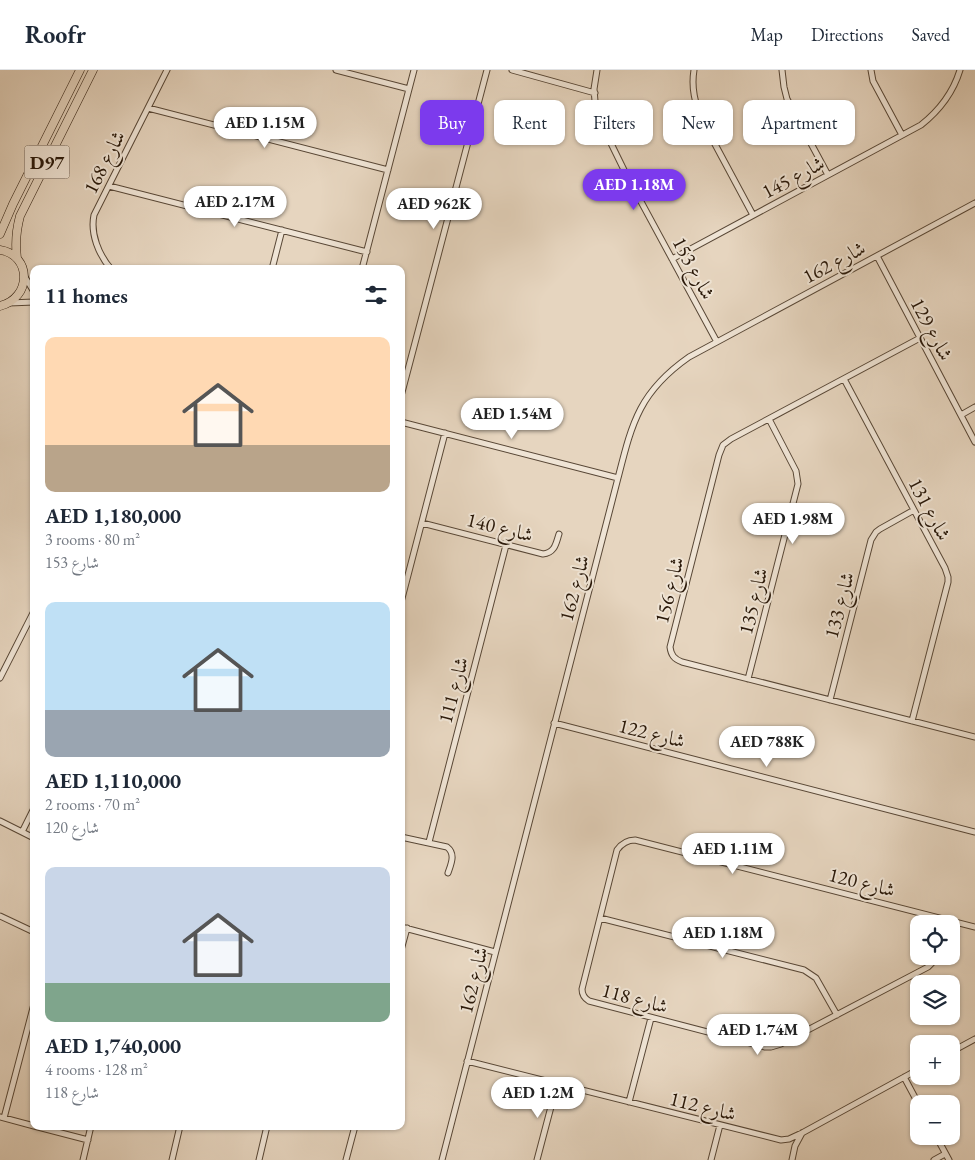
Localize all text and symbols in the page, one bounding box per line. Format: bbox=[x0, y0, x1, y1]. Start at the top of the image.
text: Roofr bbox=[25, 19, 86, 50]
text: Map bbox=[751, 23, 783, 46]
text: Directions bbox=[811, 23, 883, 46]
text: Saved bbox=[911, 23, 950, 46]
chip: Buy bbox=[420, 100, 484, 145]
chip: Rent bbox=[494, 100, 565, 145]
chip: Filters bbox=[575, 100, 653, 145]
chip: New bbox=[663, 100, 733, 145]
chip: Apartment bbox=[743, 100, 855, 145]
pin: AED 1.15M bbox=[208, 106, 322, 149]
text: AED 1.15M bbox=[225, 112, 305, 133]
street label: شارع 168 bbox=[77, 126, 135, 200]
road number: D97 bbox=[24, 145, 70, 178]
street label: شارع 145 bbox=[757, 150, 831, 209]
pin: AED 1.18M bbox=[577, 168, 691, 211]
text: AED 1.18M bbox=[594, 174, 674, 195]
pin: AED 2.17M bbox=[178, 186, 292, 228]
pin: AED 962K bbox=[382, 188, 486, 230]
text: AED 2.17M bbox=[195, 191, 275, 212]
text: AED 962K bbox=[397, 193, 471, 214]
street label: شارع 153 bbox=[662, 232, 721, 306]
street label: شارع 162 bbox=[798, 235, 872, 294]
icon: filters bbox=[362, 281, 390, 309]
text: 11 homes bbox=[45, 282, 128, 309]
street label: شارع 129 bbox=[900, 293, 959, 367]
icon: home bbox=[173, 370, 263, 460]
pin: AED 1.54M bbox=[455, 398, 569, 440]
text: AED 1.54M bbox=[472, 403, 552, 424]
street label: شارع 131 bbox=[898, 473, 957, 547]
text: AED 1,180,000 bbox=[45, 502, 181, 529]
pin: AED 1.98M bbox=[736, 502, 850, 545]
street label: شارع 140 bbox=[463, 506, 536, 553]
text: AED 1.98M bbox=[753, 508, 833, 529]
text: 3 rooms · 80 m² bbox=[45, 529, 140, 550]
text: شارع 153 bbox=[45, 552, 99, 573]
street label: شارع 162 bbox=[553, 552, 600, 625]
street label: شارع 156 bbox=[648, 554, 695, 627]
street label: شارع 135 bbox=[732, 565, 779, 638]
street label: شارع 133 bbox=[818, 569, 865, 642]
icon: home bbox=[173, 635, 263, 725]
street label: شارع 111 bbox=[432, 654, 479, 727]
street label: شارع 122 bbox=[615, 712, 688, 759]
pin: AED 788K bbox=[715, 726, 819, 768]
text: AED 788K bbox=[730, 731, 804, 752]
text: AED 1,110,000 bbox=[45, 767, 181, 794]
text: 2 rooms · 70 m² bbox=[45, 794, 140, 815]
text: شارع 120 bbox=[45, 817, 99, 838]
pin: AED 1.11M bbox=[676, 832, 790, 875]
text: AED 1.11M bbox=[693, 838, 773, 859]
street label: شارع 120 bbox=[825, 861, 898, 908]
icon: home bbox=[173, 900, 263, 990]
map controls bbox=[910, 915, 960, 1145]
button: locate bbox=[910, 915, 960, 965]
pin: AED 1.18M bbox=[666, 916, 780, 959]
text: AED 1.18M bbox=[683, 922, 763, 943]
street label: شارع 162 bbox=[452, 944, 499, 1017]
button: layers bbox=[910, 975, 960, 1025]
street label: شارع 118 bbox=[598, 977, 671, 1024]
pin: AED 1.74M bbox=[701, 1014, 815, 1056]
text: AED 1.74M bbox=[718, 1019, 798, 1040]
text: AED 1,740,000 bbox=[45, 1032, 181, 1059]
button: + bbox=[910, 1035, 960, 1085]
text: 4 rooms · 128 m² bbox=[45, 1059, 148, 1080]
pin: AED 1.2M bbox=[486, 1076, 590, 1119]
text: شارع 118 bbox=[45, 1082, 99, 1103]
text: AED 1.2M bbox=[502, 1082, 574, 1103]
street label: شارع 112 bbox=[666, 1085, 739, 1132]
button: − bbox=[910, 1095, 960, 1145]

